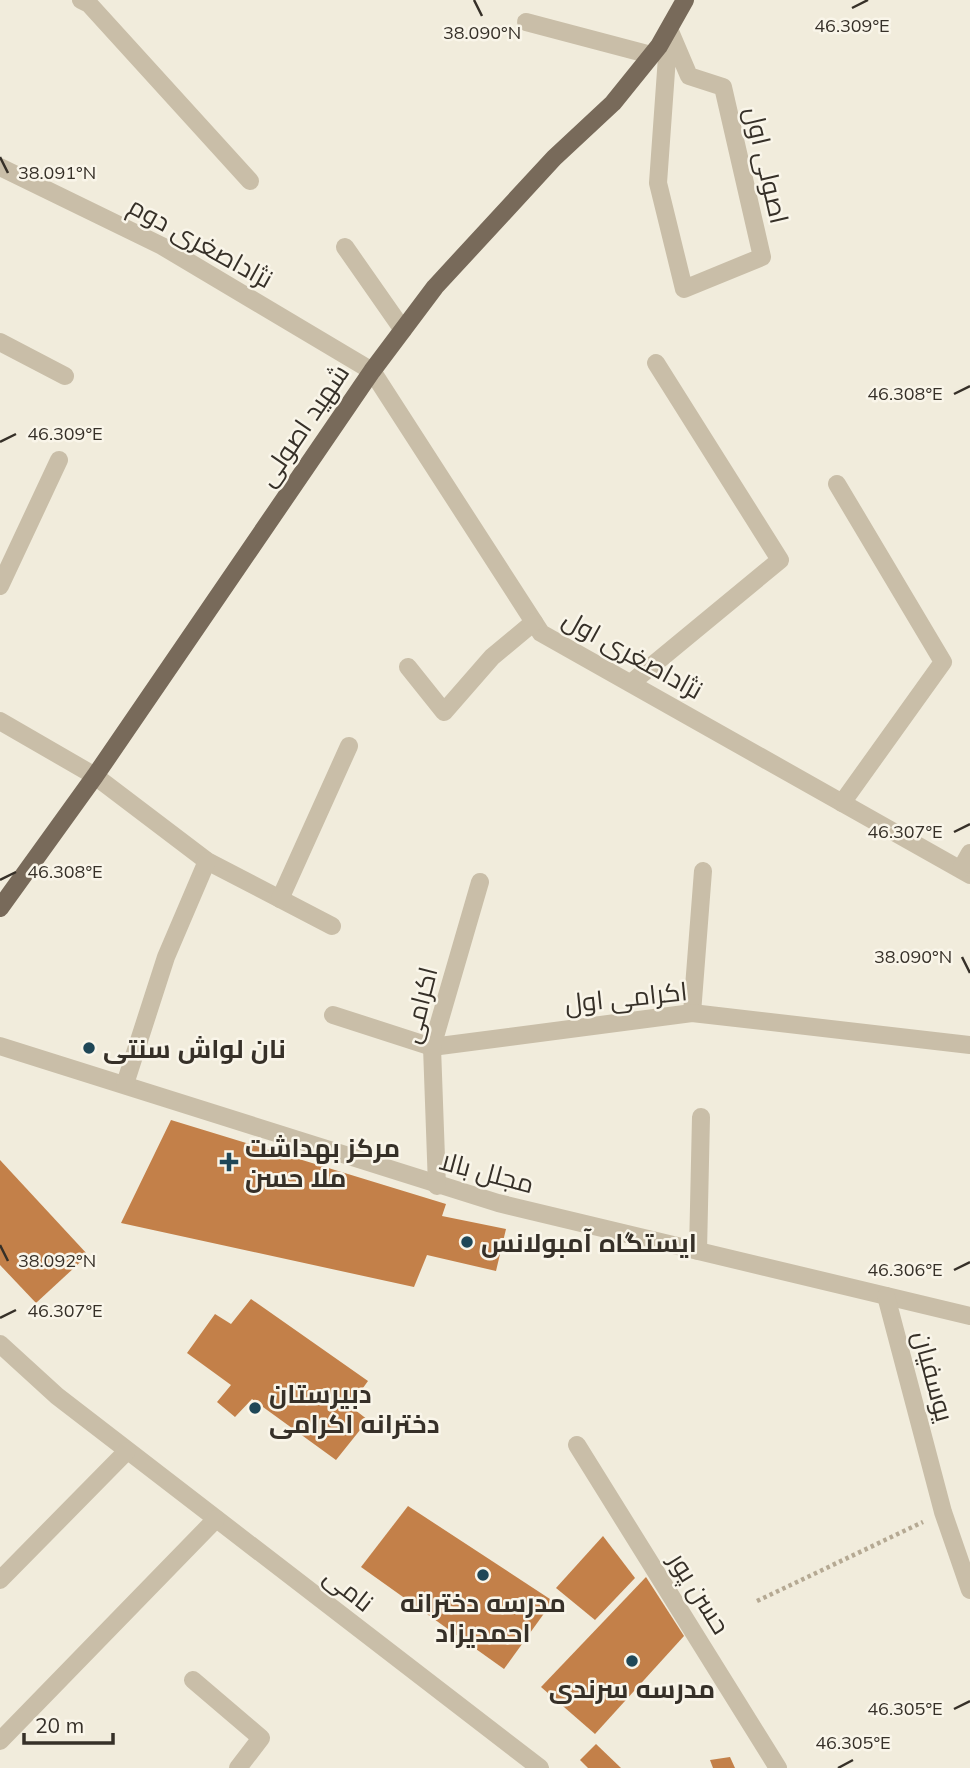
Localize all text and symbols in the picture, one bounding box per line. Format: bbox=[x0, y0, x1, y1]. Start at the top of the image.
text: 46.309°E bbox=[814, 14, 890, 37]
text: 38.090°N bbox=[443, 21, 521, 44]
street label: اصولی اول bbox=[738, 103, 796, 227]
text: 38.091°N bbox=[18, 161, 96, 184]
street label: نژاداصغری دوم bbox=[122, 189, 279, 297]
street label: شهید اصولی bbox=[250, 358, 356, 492]
text: 46.308°E bbox=[867, 382, 943, 405]
text: 46.309°E bbox=[27, 422, 103, 445]
street label: نژاداصغری اول bbox=[557, 602, 709, 706]
text: 46.307°E bbox=[867, 820, 943, 843]
text: 46.308°E bbox=[27, 860, 103, 883]
text: 38.090°N bbox=[874, 945, 952, 968]
street label: اکرامی bbox=[394, 963, 444, 1047]
street label: اکرامی اول bbox=[563, 974, 689, 1020]
place label: نان لواش سنتی bbox=[103, 1032, 286, 1065]
marker: نان لواش سنتی bbox=[81, 1040, 97, 1056]
place label: مرکز بهداشت ملا حسن bbox=[245, 1131, 400, 1194]
street label: مجلل بالا bbox=[436, 1144, 538, 1200]
marker: مرکز بهداشت ملا حسن bbox=[219, 1152, 239, 1172]
place label: ایستگاه آمبولانس bbox=[481, 1226, 697, 1259]
marker: ایستگاه آمبولانس bbox=[459, 1234, 475, 1250]
text: 38.092°N bbox=[18, 1249, 96, 1272]
text: 46.306°E bbox=[867, 1258, 943, 1281]
text: 46.307°E bbox=[27, 1299, 103, 1322]
street label: یوسفیان bbox=[906, 1327, 962, 1425]
place label: دبیرستان دخترانه اکرامی bbox=[269, 1377, 440, 1440]
marker: دبیرستان دخترانه اکرامی bbox=[247, 1400, 263, 1416]
street label: حسن پور bbox=[660, 1544, 738, 1640]
street label: نامی bbox=[317, 1559, 381, 1619]
marker: مدرسه دخترانه احمدیزاد bbox=[475, 1567, 491, 1583]
place label: مدرسه دخترانه احمدیزاد bbox=[400, 1586, 566, 1649]
marker: مدرسه سرندی bbox=[624, 1653, 640, 1669]
place label: مدرسه سرندی bbox=[549, 1672, 715, 1705]
text: 46.305°E bbox=[867, 1697, 943, 1720]
scale bar bbox=[24, 1702, 114, 1746]
text: 20 m bbox=[35, 1712, 84, 1738]
text: 46.305°E bbox=[815, 1731, 891, 1754]

